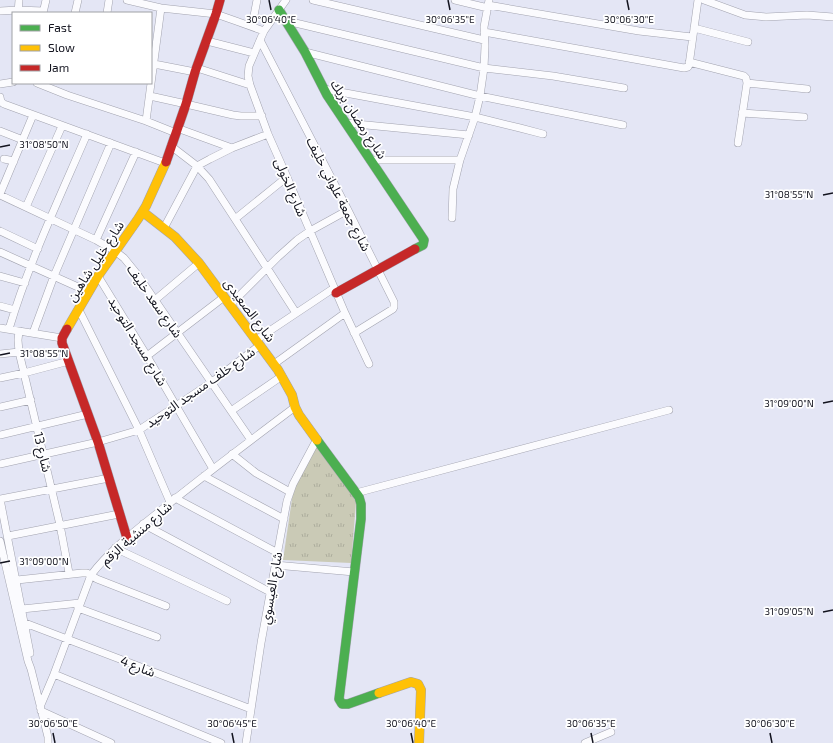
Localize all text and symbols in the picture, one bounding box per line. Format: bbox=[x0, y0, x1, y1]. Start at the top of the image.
legend bbox=[12, 12, 152, 84]
text: 30°06'40"E bbox=[246, 13, 296, 25]
text: 30°06'35"E bbox=[425, 13, 475, 25]
text: 30°06'30"E bbox=[604, 13, 654, 25]
text: Fast bbox=[48, 20, 72, 34]
text: Slow bbox=[48, 40, 75, 54]
text: Jam bbox=[48, 60, 69, 74]
street label: شارع رمضان بريك bbox=[325, 76, 391, 163]
street label: شارع جمعة علواني خليف bbox=[301, 134, 375, 255]
text: 31°08'50"N bbox=[19, 138, 69, 150]
street label: شارع الخولى bbox=[269, 155, 310, 220]
text: 31°08'55"N bbox=[765, 188, 813, 200]
street label: شارع خليل شاهين bbox=[63, 218, 130, 306]
street label: شارع سعد خليف bbox=[121, 261, 186, 342]
street label: شارع الصعيدى bbox=[219, 275, 279, 347]
street label: شارع مسجد التوحيد bbox=[103, 294, 171, 390]
street label: شارع خلف مسجد التوحيد bbox=[142, 343, 259, 433]
text: 31°08'55"N bbox=[20, 347, 68, 359]
text: 31°09'00"N bbox=[764, 397, 814, 409]
street label: شارع 13 bbox=[28, 430, 55, 474]
street label: شارع منشية الزقم bbox=[97, 498, 177, 570]
street label: شارع العيسوي bbox=[257, 550, 288, 626]
text: 31°09'00"N bbox=[19, 555, 69, 567]
text: 31°09'05"N bbox=[765, 605, 813, 617]
street label: شارع 4 bbox=[117, 652, 158, 683]
text: 30°06'50"E bbox=[28, 717, 78, 729]
text: 30°06'45"E bbox=[207, 717, 257, 729]
text: 30°06'40"E bbox=[386, 717, 436, 729]
text: 30°06'35"E bbox=[566, 717, 616, 729]
text: 30°06'30"E bbox=[745, 717, 795, 729]

